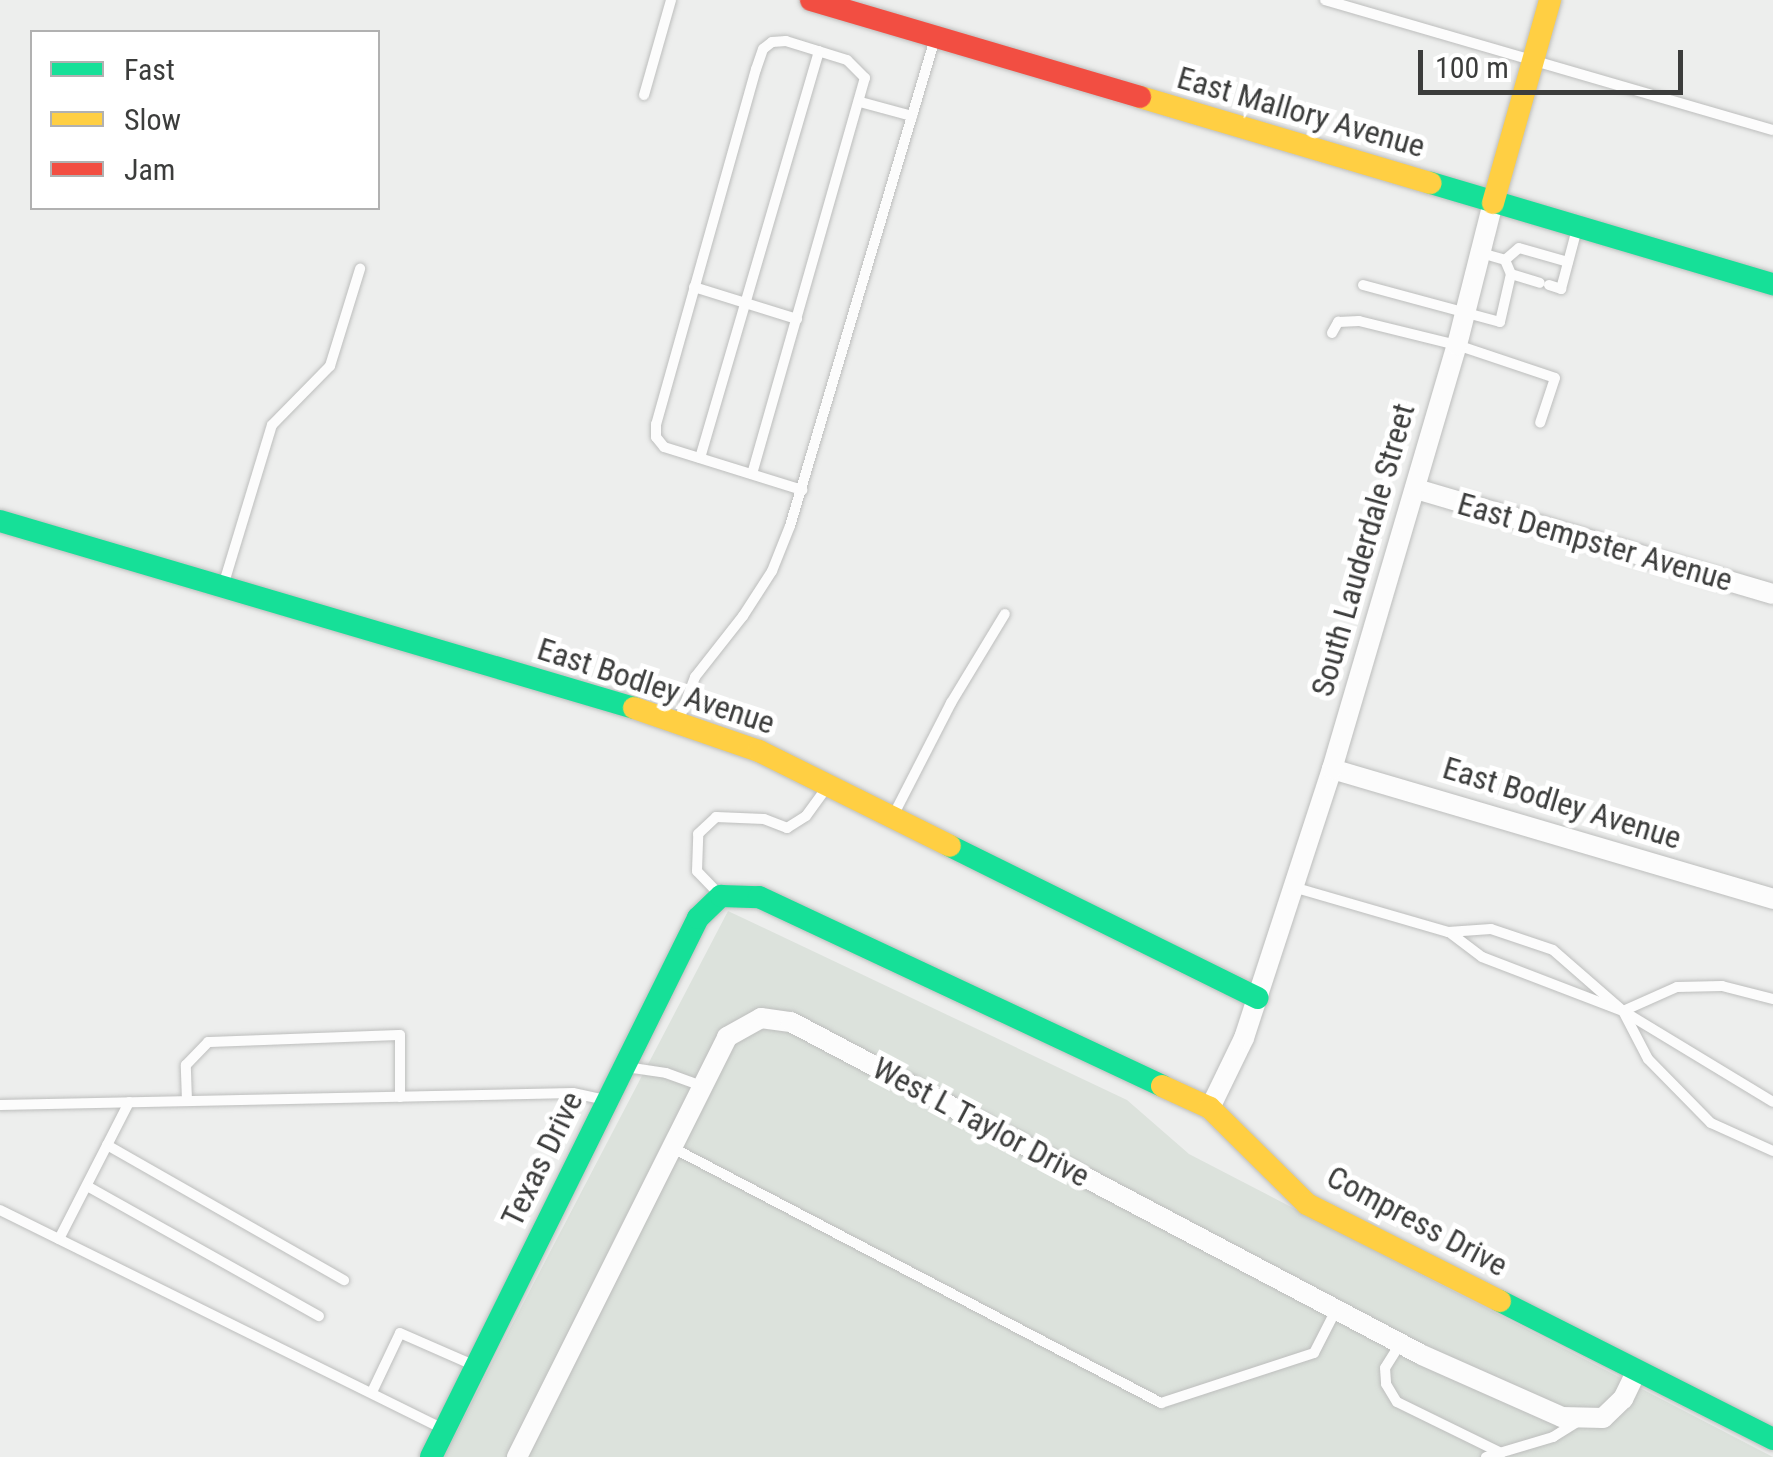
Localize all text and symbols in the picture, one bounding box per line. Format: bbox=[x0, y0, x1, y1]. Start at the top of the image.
legend bbox=[30, 30, 380, 210]
scale bar bbox=[1423, 30, 1688, 92]
text: 100 m bbox=[1435, 50, 1509, 85]
text: Fast bbox=[124, 52, 175, 87]
street label: East Mallory Avenue bbox=[1173, 58, 1429, 166]
text: Slow bbox=[124, 102, 181, 137]
text: Jam bbox=[124, 152, 175, 187]
street label: South Lauderdale Street bbox=[1303, 399, 1423, 701]
street label: East Dempster Avenue bbox=[1453, 484, 1737, 600]
street label: East Bodley Avenue bbox=[533, 630, 779, 742]
street label: East Bodley Avenue bbox=[1438, 749, 1686, 857]
street label: West L Taylor Drive bbox=[866, 1049, 1096, 1195]
street label: Texas Drive bbox=[493, 1085, 591, 1233]
street label: Compress Drive bbox=[1320, 1157, 1514, 1285]

